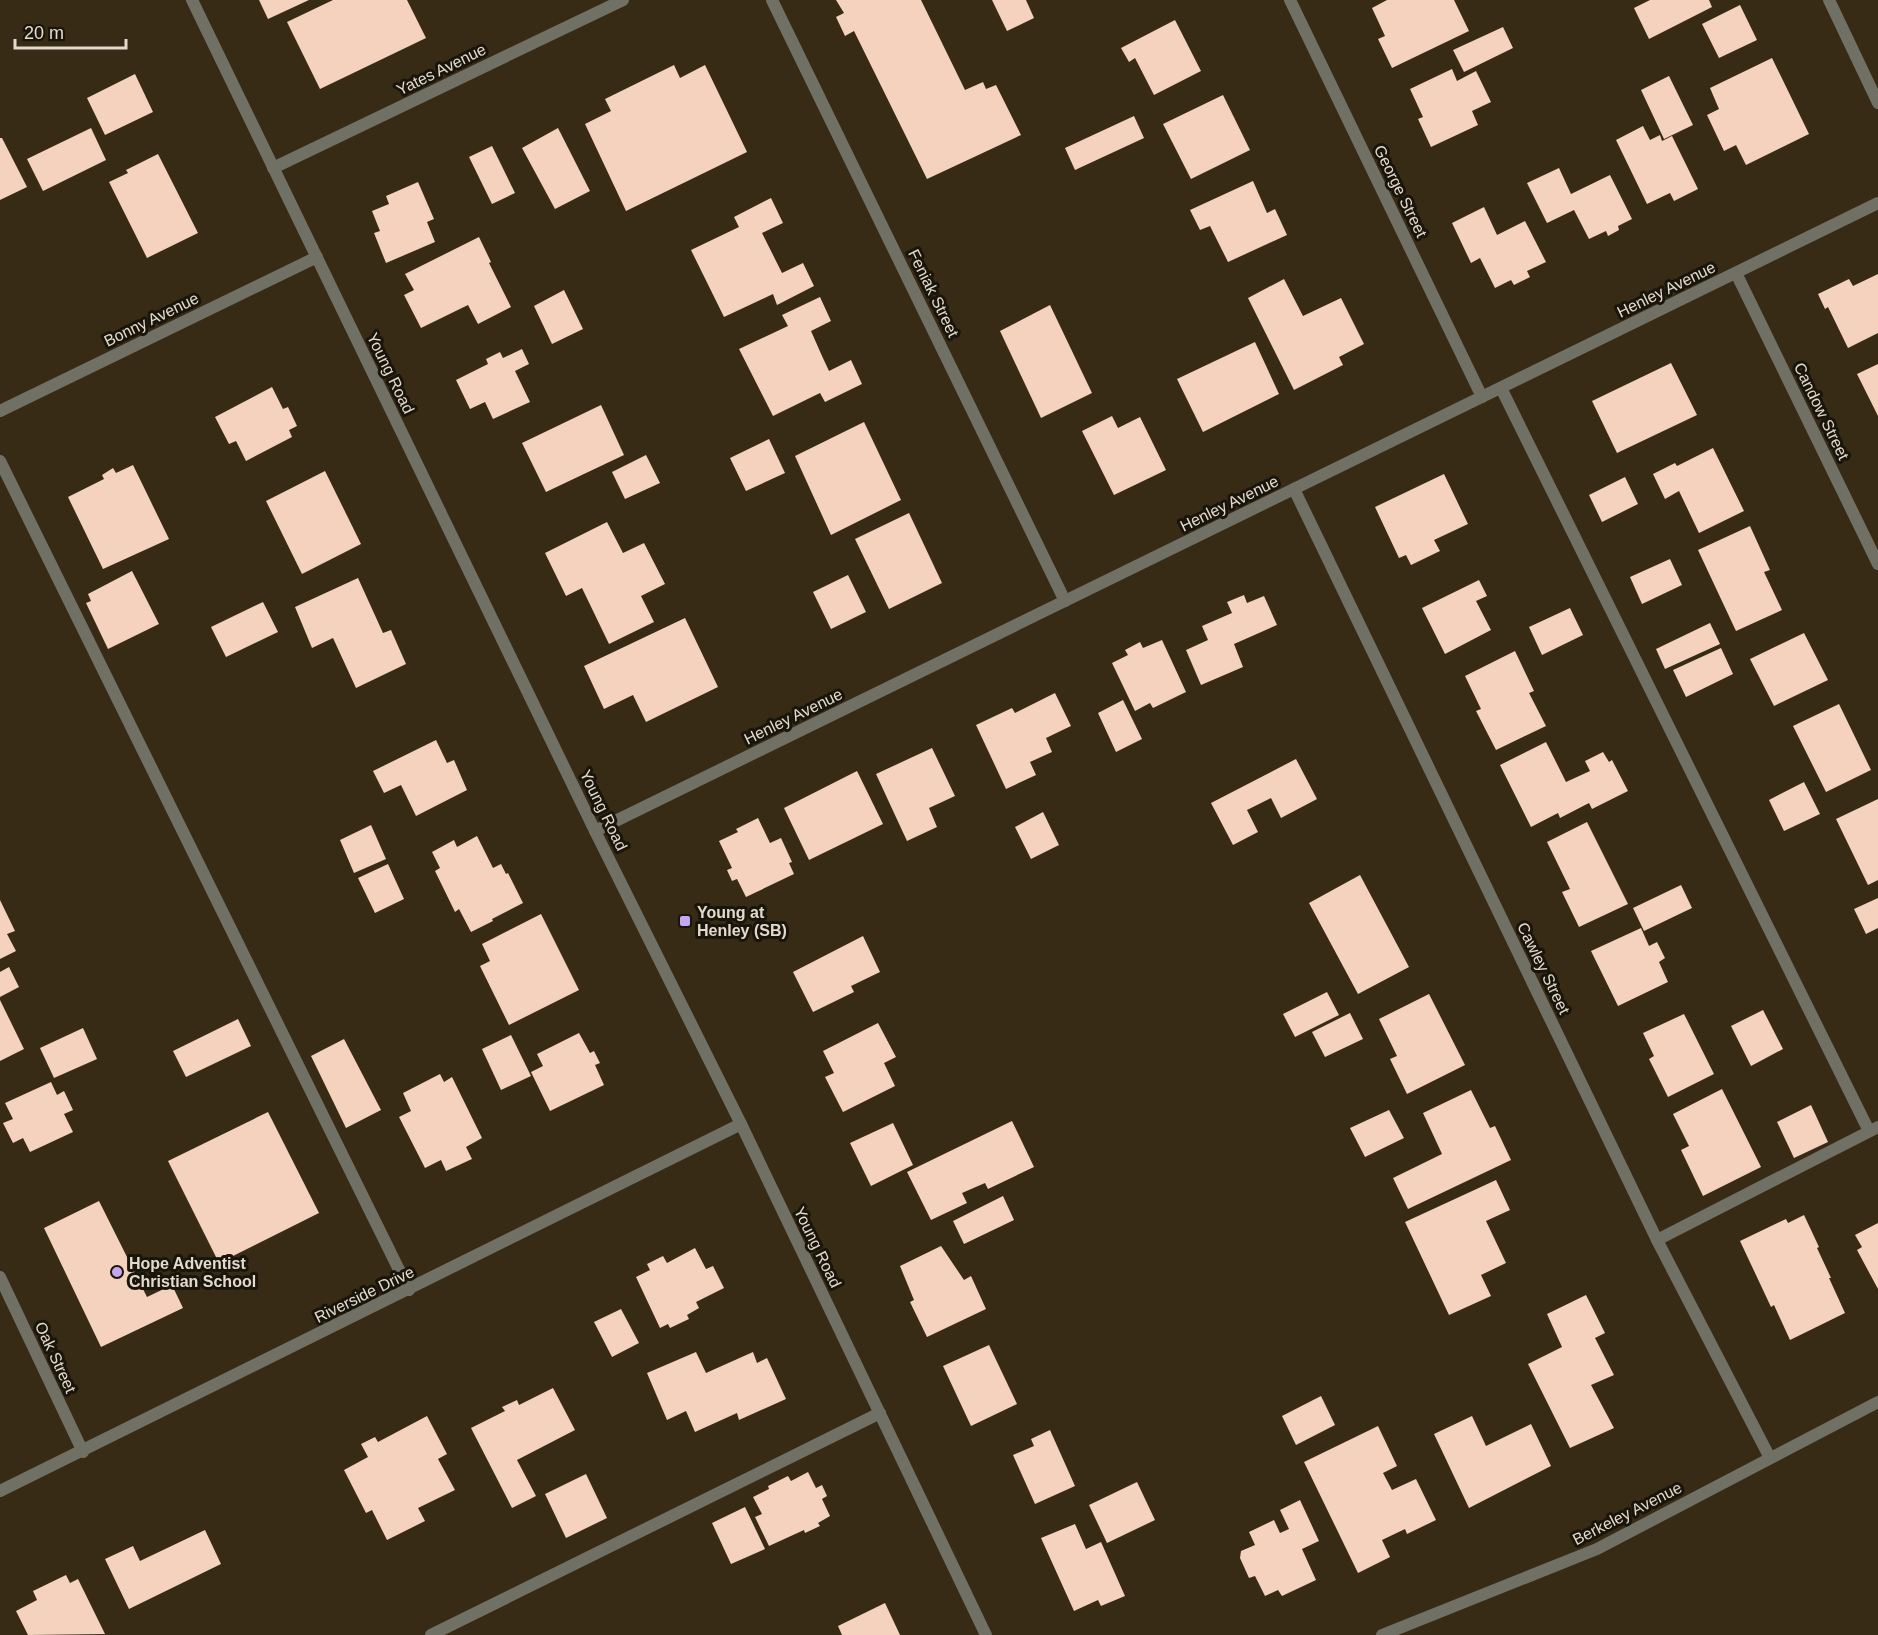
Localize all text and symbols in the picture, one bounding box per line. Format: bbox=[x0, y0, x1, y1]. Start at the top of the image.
scale bar bbox=[15, 12, 126, 50]
text: 20 m bbox=[24, 23, 64, 43]
street label: Yates Avenue bbox=[394, 40, 489, 98]
street label: George Street bbox=[1371, 142, 1430, 241]
street label: Feniak Street bbox=[905, 247, 962, 340]
street label: Henley Avenue bbox=[1614, 258, 1718, 321]
street label: Bonny Avenue bbox=[101, 289, 201, 350]
street label: Young Road bbox=[364, 330, 417, 416]
street label: Candow Street bbox=[1791, 360, 1853, 463]
street label: Henley Avenue bbox=[1177, 472, 1281, 535]
street label: Henley Avenue bbox=[741, 685, 845, 748]
street label: Young Road bbox=[577, 767, 630, 853]
place label: Young at Henley (SB) bbox=[697, 904, 787, 939]
marker: Young at Henley (SB) bbox=[678, 914, 692, 928]
street label: Cawley Street bbox=[1514, 920, 1573, 1017]
street label: Young Road bbox=[791, 1204, 844, 1290]
place label: Hope Adventist Christian School bbox=[129, 1255, 256, 1290]
street label: Riverside Drive bbox=[312, 1263, 417, 1326]
marker: Hope Adventist Christian School bbox=[110, 1265, 124, 1279]
street label: Oak Street bbox=[32, 1319, 80, 1396]
street label: Berkeley Avenue bbox=[1570, 1479, 1685, 1548]

